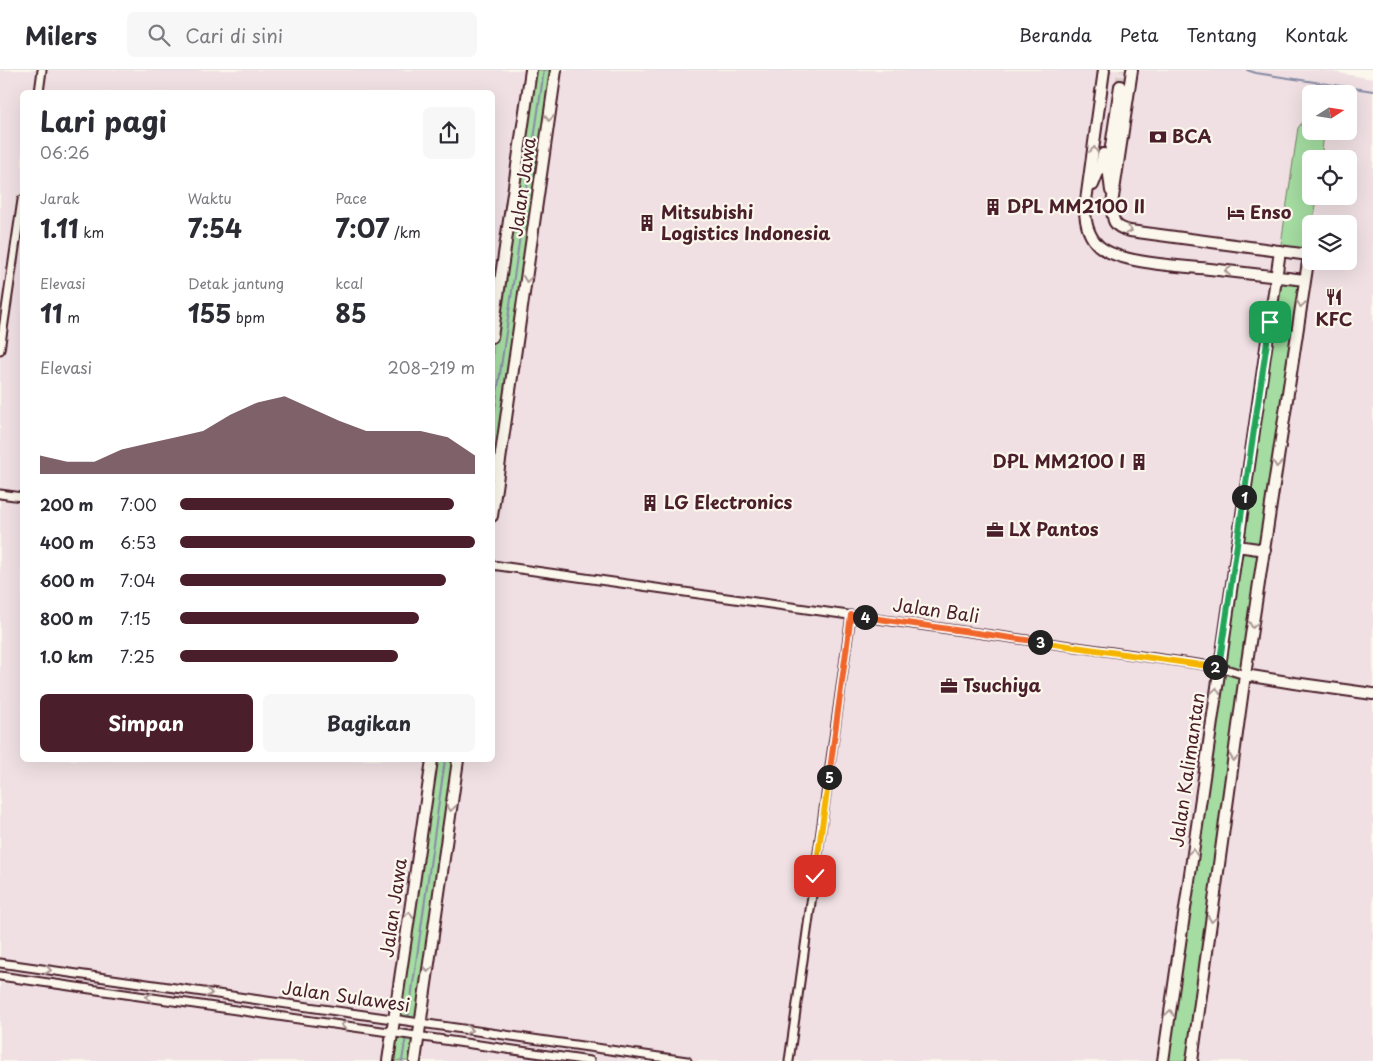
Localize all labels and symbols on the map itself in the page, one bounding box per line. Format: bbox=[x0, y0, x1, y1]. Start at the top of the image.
north arrow bbox=[1302, 85, 1358, 140]
one-way arrow bbox=[544, 115, 555, 123]
place label: BCA bbox=[1172, 122, 1212, 149]
bank icon: BCA bbox=[1148, 127, 1168, 147]
street label: Jalan Jawa bbox=[501, 135, 542, 238]
one-way arrow bbox=[1088, 146, 1099, 154]
place label: DPL MM2100 II bbox=[1007, 192, 1145, 219]
building icon: DPL MM2100 II bbox=[983, 197, 1003, 217]
place label: Mitsubishi Logistics Indonesia bbox=[661, 198, 831, 246]
place label: Enso bbox=[1250, 198, 1292, 225]
hotel icon: Enso bbox=[1226, 203, 1246, 223]
building icon: Mitsubishi Logistics Indonesia bbox=[637, 213, 657, 233]
one-way arrow bbox=[1124, 224, 1133, 235]
one-way arrow bbox=[1223, 266, 1231, 277]
one-way arrow bbox=[522, 275, 532, 284]
restaurant icon: KFC bbox=[1324, 287, 1344, 307]
one-way arrow bbox=[1296, 300, 1307, 308]
pin bbox=[1249, 301, 1291, 343]
place label: KFC bbox=[1316, 305, 1352, 332]
place label: DPL MM2100 I bbox=[993, 447, 1125, 474]
building icon: DPL MM2100 I bbox=[1129, 452, 1149, 472]
one-way arrow bbox=[1273, 460, 1283, 469]
pin: 1 bbox=[1232, 484, 1256, 510]
place label: LG Electronics bbox=[664, 488, 793, 515]
building icon: LG Electronics bbox=[640, 493, 660, 513]
place label: LX Pantos bbox=[1009, 515, 1099, 542]
office icon: LX Pantos bbox=[985, 520, 1005, 540]
street label: Jalan Bali bbox=[891, 590, 981, 629]
pin: 4 bbox=[852, 604, 878, 630]
one-way arrow bbox=[1249, 621, 1259, 629]
pin: 3 bbox=[1028, 630, 1052, 654]
pin: 2 bbox=[1202, 654, 1228, 680]
place label: Tsuchiya bbox=[963, 671, 1042, 698]
office icon: Tsuchiya bbox=[939, 676, 959, 696]
one-way arrow bbox=[1210, 687, 1221, 695]
street label: Jalan Kalimantan bbox=[1162, 691, 1211, 849]
one-way arrow bbox=[1229, 754, 1240, 762]
pin: 5 bbox=[816, 764, 842, 790]
one-way arrow bbox=[446, 805, 457, 813]
one-way arrow bbox=[1187, 848, 1198, 856]
pin bbox=[794, 855, 836, 897]
street label: Jalan Jawa bbox=[372, 856, 413, 959]
one-way arrow bbox=[404, 910, 414, 919]
one-way arrow bbox=[1207, 915, 1218, 923]
one-way arrow bbox=[45, 964, 53, 975]
one-way arrow bbox=[423, 965, 434, 973]
street label: Jalan Sulawesi bbox=[280, 973, 412, 1018]
one-way arrow bbox=[205, 987, 213, 998]
one-way arrow bbox=[144, 992, 152, 1003]
one-way arrow bbox=[1164, 1008, 1175, 1016]
one-way arrow bbox=[340, 1020, 348, 1031]
one-way arrow bbox=[465, 1024, 473, 1035]

